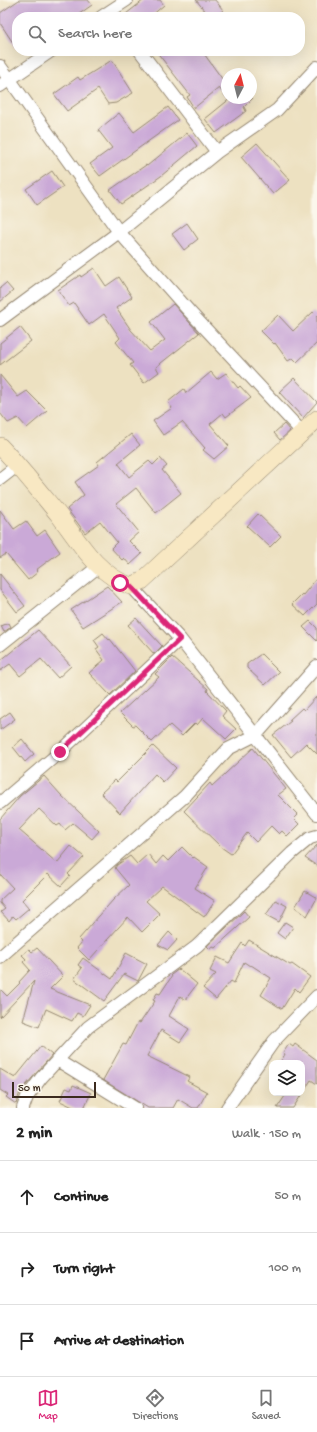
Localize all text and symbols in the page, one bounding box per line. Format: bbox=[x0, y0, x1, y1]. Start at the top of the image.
search box bbox=[12, 12, 305, 56]
icon: search bbox=[26, 23, 48, 45]
text: Search here bbox=[58, 25, 132, 43]
north arrow bbox=[221, 68, 257, 104]
route start bbox=[111, 574, 129, 592]
route end bbox=[51, 743, 69, 761]
map controls bbox=[269, 1060, 305, 1096]
button: layers bbox=[269, 1060, 305, 1096]
scale bar bbox=[12, 1080, 96, 1099]
text: 50 m bbox=[18, 1083, 40, 1095]
text: 2 min bbox=[16, 1124, 52, 1144]
text: Walk · 150 m bbox=[232, 1127, 301, 1142]
icon: ahead bbox=[16, 1186, 38, 1208]
text: Continue bbox=[54, 1188, 108, 1206]
text: 50 m bbox=[274, 1189, 301, 1204]
icon: right bbox=[16, 1258, 38, 1280]
text: Turn right bbox=[54, 1260, 114, 1278]
text: 100 m bbox=[269, 1261, 301, 1276]
icon: arrive bbox=[16, 1330, 38, 1352]
text: Arrive at destination bbox=[54, 1332, 184, 1350]
tab: Map bbox=[37, 1387, 59, 1423]
tab: Directions bbox=[133, 1387, 178, 1423]
tab: Saved bbox=[252, 1387, 280, 1423]

